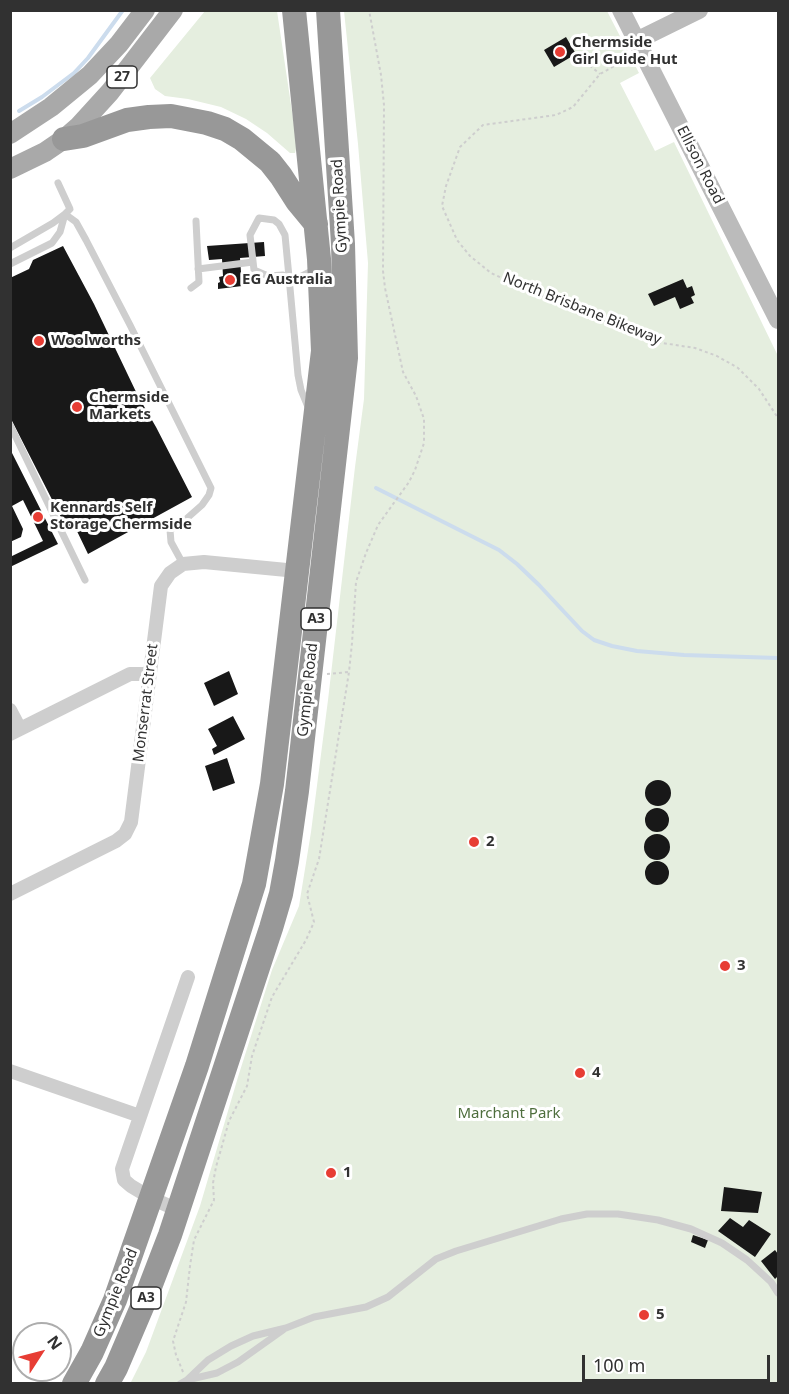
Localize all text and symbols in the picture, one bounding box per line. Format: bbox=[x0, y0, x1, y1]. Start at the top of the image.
place label: Chermside Girl Guide Hut bbox=[572, 34, 678, 69]
marker: Chermside Girl Guide Hut bbox=[553, 45, 567, 59]
road number: 27 bbox=[107, 66, 137, 88]
street label: Ellison Road bbox=[673, 123, 727, 207]
street label: Gympie Road bbox=[329, 159, 351, 253]
street label: North Brisbane Bikeway bbox=[500, 269, 664, 349]
place label: EG Australia bbox=[242, 271, 333, 289]
marker: EG Australia bbox=[223, 273, 237, 287]
place label: Woolworths bbox=[51, 332, 141, 350]
marker: Woolworths bbox=[32, 334, 46, 348]
place label: Chermside Markets bbox=[89, 389, 169, 424]
marker: Chermside Markets bbox=[70, 400, 84, 414]
place label: Kennards Self Storage Chermside bbox=[50, 499, 192, 534]
marker: Kennards Self Storage Chermside bbox=[31, 510, 45, 524]
road number: A3 bbox=[301, 608, 331, 630]
street label: Gympie Road bbox=[294, 642, 322, 738]
street label: Monserrat Street bbox=[130, 643, 162, 763]
place label: 2 bbox=[486, 833, 495, 851]
marker: 2 bbox=[467, 835, 481, 849]
place label: 3 bbox=[737, 957, 746, 975]
marker: 3 bbox=[718, 959, 732, 973]
place label: 4 bbox=[592, 1064, 601, 1082]
marker: 4 bbox=[573, 1066, 587, 1080]
park label: Marchant Park bbox=[457, 1105, 561, 1123]
place label: 1 bbox=[343, 1164, 352, 1182]
marker: 1 bbox=[324, 1166, 338, 1180]
street label: Gympie Road bbox=[90, 1246, 142, 1340]
road number: A3 bbox=[131, 1287, 161, 1309]
place label: 5 bbox=[656, 1306, 665, 1324]
marker: 5 bbox=[637, 1308, 651, 1322]
north arrow bbox=[12, 1322, 72, 1382]
text: N bbox=[42, 1331, 68, 1354]
scale bar bbox=[585, 1343, 772, 1381]
text: 100 m bbox=[593, 1353, 645, 1377]

